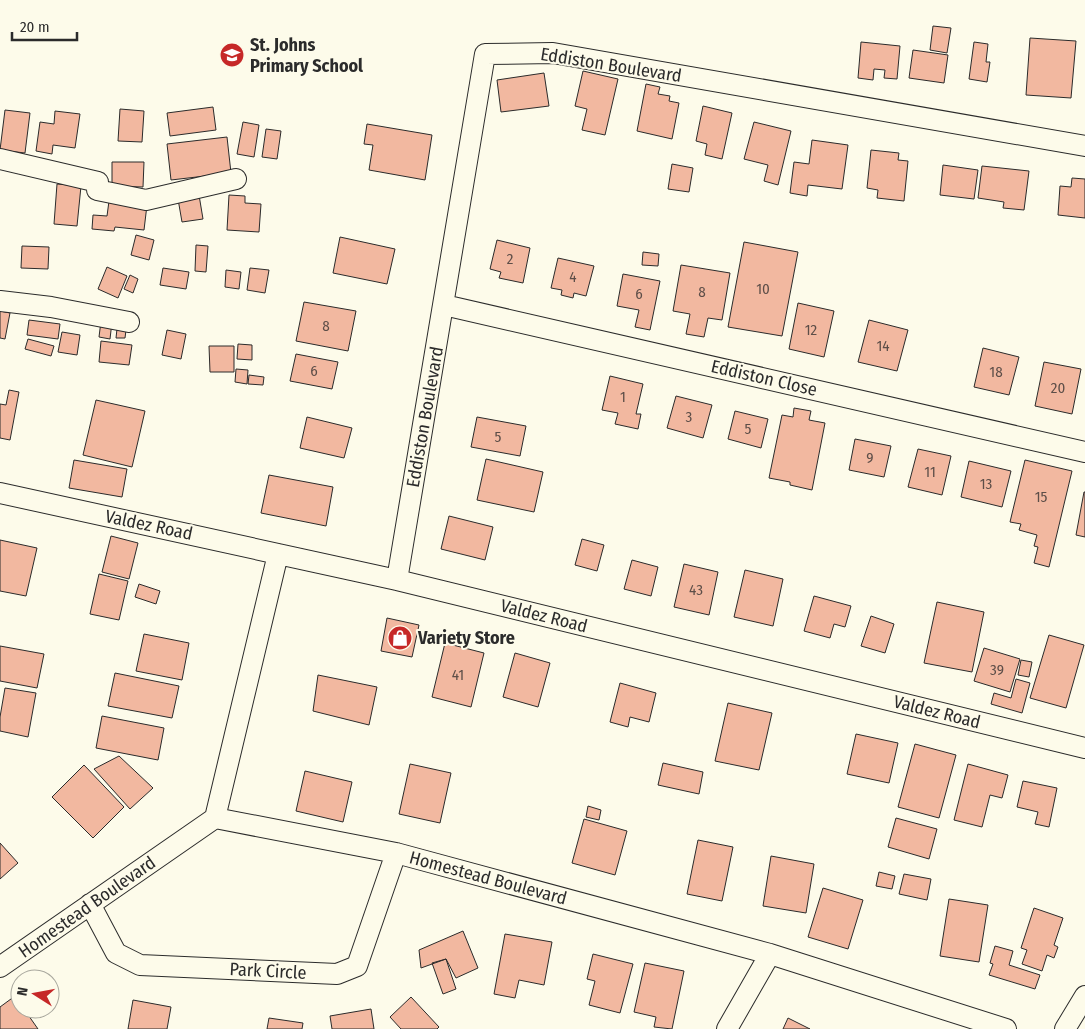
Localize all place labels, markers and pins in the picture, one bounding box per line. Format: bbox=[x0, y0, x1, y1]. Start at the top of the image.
place label: St. Johns Primary School bbox=[250, 34, 363, 77]
school or university icon: St. Johns Primary School bbox=[219, 42, 245, 68]
shop icon: Variety Store bbox=[387, 625, 413, 651]
place label: Variety Store bbox=[417, 627, 515, 649]

